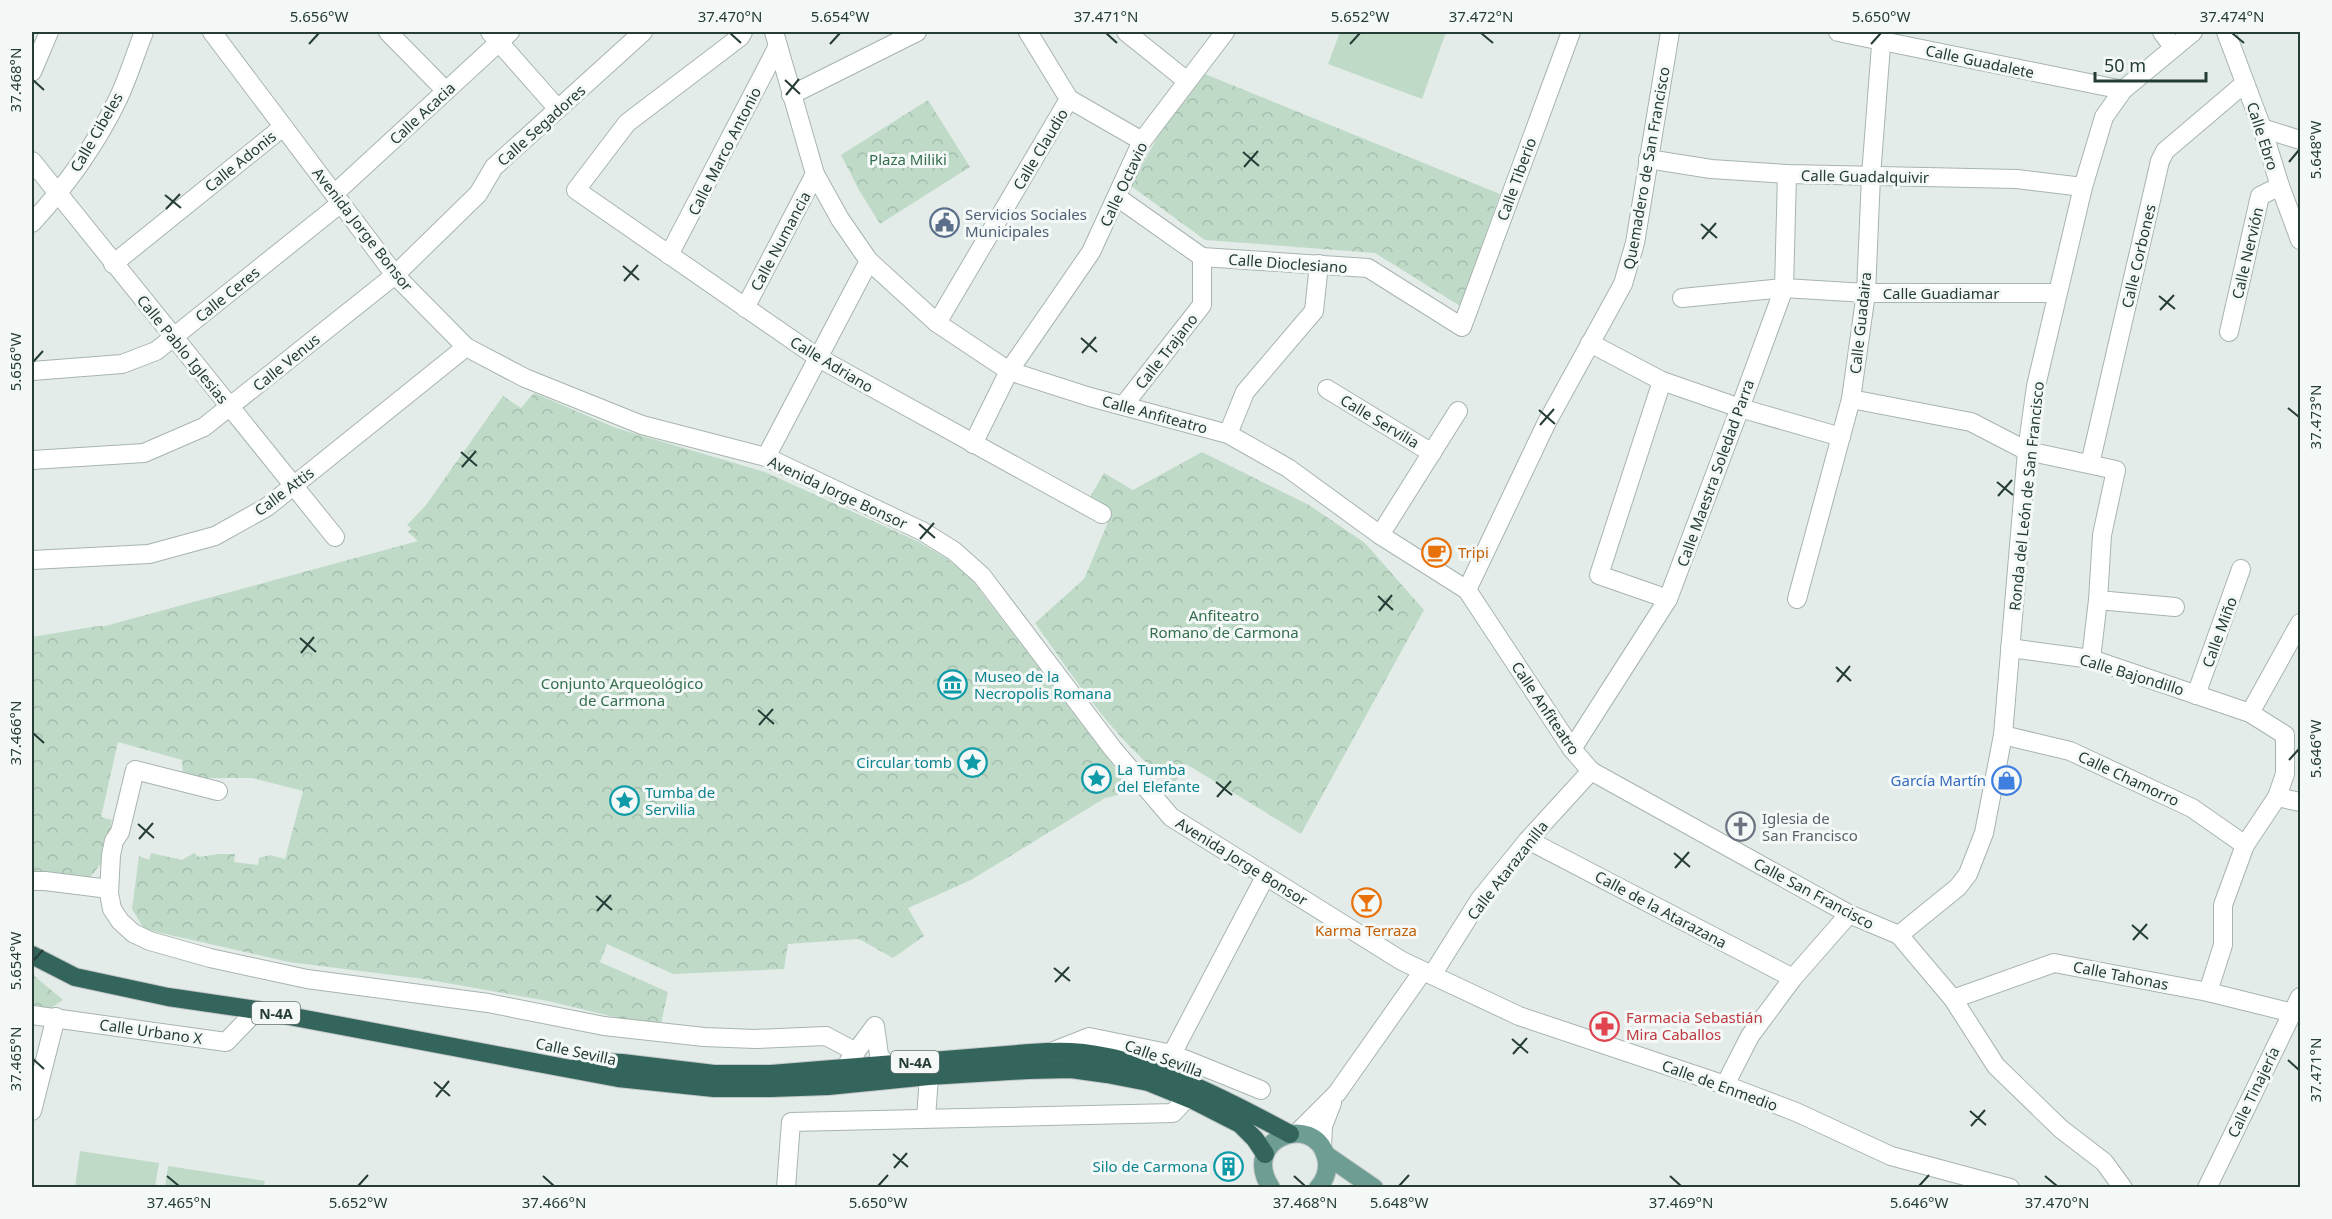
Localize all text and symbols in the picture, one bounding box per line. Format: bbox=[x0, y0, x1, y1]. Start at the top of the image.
text: 5.656°W bbox=[290, 6, 348, 26]
text: 37.470°N bbox=[698, 6, 762, 26]
text: 5.654°W bbox=[811, 6, 869, 26]
text: 37.471°N bbox=[1074, 6, 1138, 26]
text: 5.652°W bbox=[1331, 6, 1389, 26]
text: 37.472°N bbox=[1449, 6, 1513, 26]
text: 5.650°W bbox=[1852, 6, 1910, 26]
text: 37.474°N bbox=[2200, 6, 2264, 26]
street label: Calle Guadalete bbox=[1924, 40, 2036, 82]
scale bar bbox=[2095, 45, 2206, 83]
text: 37.468°N bbox=[5, 48, 25, 112]
text: 50 m bbox=[2104, 53, 2146, 77]
street label: Quemadero de San Francisco bbox=[1618, 65, 1674, 271]
street label: Calle Acacia bbox=[385, 77, 459, 149]
street label: Calle Segadores bbox=[493, 80, 589, 170]
street label: Calle Marco Antonio bbox=[683, 83, 765, 219]
street label: Calle Cibeles bbox=[65, 89, 127, 175]
street label: Calle Ebro bbox=[2243, 99, 2283, 173]
street label: Calle Claudio bbox=[1008, 105, 1072, 193]
text: 5.648°W bbox=[2305, 121, 2325, 179]
street label: Calle Adonis bbox=[200, 126, 280, 196]
street label: Calle Tiberio bbox=[1492, 135, 1540, 223]
street label: Calle Octavio bbox=[1095, 138, 1151, 230]
park label: Plaza Miliki bbox=[869, 149, 947, 169]
street label: Avenida Jorge Bonsor bbox=[308, 163, 418, 295]
street label: Calle Guadalquivir bbox=[1801, 165, 1929, 187]
street label: Calle Numancia bbox=[745, 188, 815, 294]
street label: Calle Corbones bbox=[2116, 202, 2160, 310]
place label: Servicios Sociales Municipales bbox=[965, 204, 1087, 241]
street label: Calle Nervión bbox=[2227, 205, 2267, 301]
public building icon: Servicios Sociales Municipales bbox=[928, 207, 960, 239]
street label: Calle Dioclesiano bbox=[1228, 249, 1348, 277]
street label: Calle Ceres bbox=[191, 262, 263, 326]
street label: Calle Guadaira bbox=[1845, 271, 1875, 375]
street label: Calle Guadiamar bbox=[1883, 283, 1999, 303]
street label: Calle Pablo Iglesias bbox=[133, 290, 233, 408]
street label: Calle Trajano bbox=[1130, 309, 1202, 393]
street label: Calle Venus bbox=[248, 329, 324, 395]
street label: Calle Adriano bbox=[787, 331, 877, 397]
text: 5.656°W bbox=[5, 333, 25, 391]
street label: Calle Maestra Soledad Parra bbox=[1672, 377, 1758, 569]
street label: Ronda del León de San Francisco bbox=[2004, 380, 2048, 612]
text: 37.473°N bbox=[2305, 385, 2325, 449]
street label: Calle Anfiteatro bbox=[1100, 390, 1210, 438]
street label: Calle Servilia bbox=[1337, 390, 1423, 452]
street label: Avenida Jorge Bonsor bbox=[765, 451, 911, 533]
street label: Calle Attis bbox=[250, 462, 318, 520]
cafe icon: Tripi bbox=[1421, 536, 1453, 568]
place label: Tripi bbox=[1458, 542, 1489, 562]
street label: Calle Miño bbox=[2197, 594, 2241, 670]
park label: Anfiteatro Romano de Carmona bbox=[1149, 605, 1299, 642]
street label: Calle Bajondillo bbox=[2077, 649, 2187, 699]
street label: Calle Anfiteatro bbox=[1507, 657, 1585, 759]
place label: Museo de la Necropolis Romana bbox=[974, 666, 1112, 703]
museum icon: Museo de la Necropolis Romana bbox=[937, 669, 969, 701]
park label: Conjunto Arqueológico de Carmona bbox=[541, 673, 703, 710]
text: 37.466°N bbox=[5, 701, 25, 765]
text: 5.646°W bbox=[2305, 720, 2325, 778]
place icon: Circular tomb bbox=[957, 746, 989, 778]
street label: Calle Chamorro bbox=[2075, 746, 2183, 810]
place label: Circular tomb bbox=[856, 752, 952, 772]
place label: La Tumba del Elefante bbox=[1117, 759, 1200, 796]
place icon: La Tumba del Elefante bbox=[1080, 762, 1112, 794]
shop icon: García Martín bbox=[1991, 764, 2023, 796]
place label: García Martín bbox=[1891, 770, 1986, 790]
place label: Tumba de Servilia bbox=[645, 782, 715, 819]
place icon: Tumba de Servilia bbox=[608, 785, 640, 817]
place label: Iglesia de San Francisco bbox=[1762, 808, 1858, 845]
church icon: Iglesia de San Francisco bbox=[1725, 811, 1757, 843]
street label: Avenida Jorge Bonsor bbox=[1172, 812, 1312, 910]
street label: Calle Atarazanilla bbox=[1462, 816, 1552, 924]
street label: Calle San Francisco bbox=[1750, 853, 1878, 933]
street label: Calle de la Atarazana bbox=[1592, 866, 1730, 952]
bar icon: Karma Terraza bbox=[1350, 887, 1382, 919]
place label: Karma Terraza bbox=[1315, 920, 1417, 940]
text: 5.654°W bbox=[5, 932, 25, 990]
street label: Calle Tahonas bbox=[2072, 956, 2170, 994]
road number: N-4A bbox=[252, 1002, 300, 1024]
place label: Farmacia Sebastián Mira Caballos bbox=[1626, 1007, 1763, 1044]
pharmacy icon: Farmacia Sebastián Mira Caballos bbox=[1589, 1010, 1621, 1042]
street label: Calle Urbano X bbox=[98, 1014, 204, 1048]
text: 37.465°N bbox=[5, 1027, 25, 1091]
street label: Calle Sevilla bbox=[534, 1033, 618, 1069]
street label: Calle Sevilla bbox=[1122, 1035, 1206, 1081]
text: 37.471°N bbox=[2305, 1038, 2325, 1102]
street label: Calle Tinajería bbox=[2222, 1043, 2284, 1141]
road number: N-4A bbox=[891, 1051, 939, 1073]
street label: Calle de Enmedio bbox=[1659, 1055, 1781, 1115]
building icon: Silo de Carmona bbox=[1213, 1150, 1245, 1182]
place label: Silo de Carmona bbox=[1093, 1156, 1208, 1176]
text: 37.465°N bbox=[147, 1192, 211, 1212]
text: 5.652°W bbox=[329, 1192, 387, 1212]
text: 37.466°N bbox=[522, 1192, 586, 1212]
text: 5.650°W bbox=[849, 1192, 907, 1212]
text: 37.468°N bbox=[1273, 1192, 1337, 1212]
text: 5.648°W bbox=[1370, 1192, 1428, 1212]
text: 37.469°N bbox=[1649, 1192, 1713, 1212]
text: 5.646°W bbox=[1890, 1192, 1948, 1212]
text: 37.470°N bbox=[2025, 1192, 2089, 1212]

